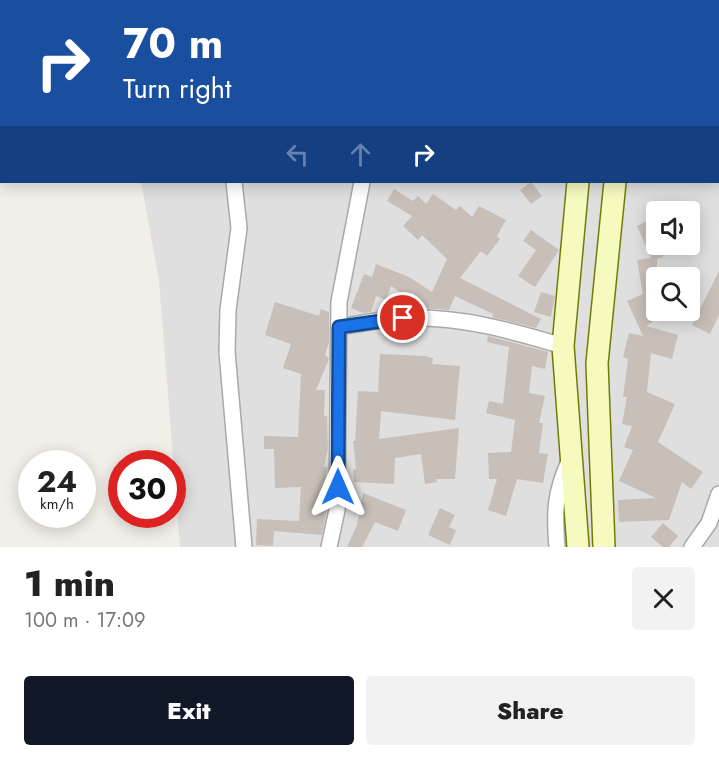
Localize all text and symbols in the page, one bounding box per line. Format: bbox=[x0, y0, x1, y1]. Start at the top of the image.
text: 70 m bbox=[123, 13, 223, 74]
icon: right bbox=[24, 24, 102, 102]
text: Turn right bbox=[123, 69, 231, 108]
icon: left bbox=[281, 138, 314, 171]
icon: ahead bbox=[344, 138, 377, 171]
icon: right bbox=[407, 138, 440, 171]
map controls bbox=[646, 201, 700, 321]
button: sound bbox=[646, 201, 700, 255]
button: search bbox=[646, 267, 700, 321]
pin bbox=[377, 292, 428, 343]
icon: arrive bbox=[386, 301, 419, 334]
speed limit sign: 30 bbox=[108, 450, 186, 528]
position arrow bbox=[306, 455, 370, 519]
text: 24 bbox=[37, 460, 77, 503]
text: km/h bbox=[40, 493, 74, 515]
text: 1 min bbox=[24, 557, 115, 609]
button: close bbox=[632, 567, 695, 630]
text: 100 m · 17:09 bbox=[24, 606, 146, 635]
button: Exit bbox=[24, 676, 354, 745]
button: Share bbox=[366, 676, 695, 745]

